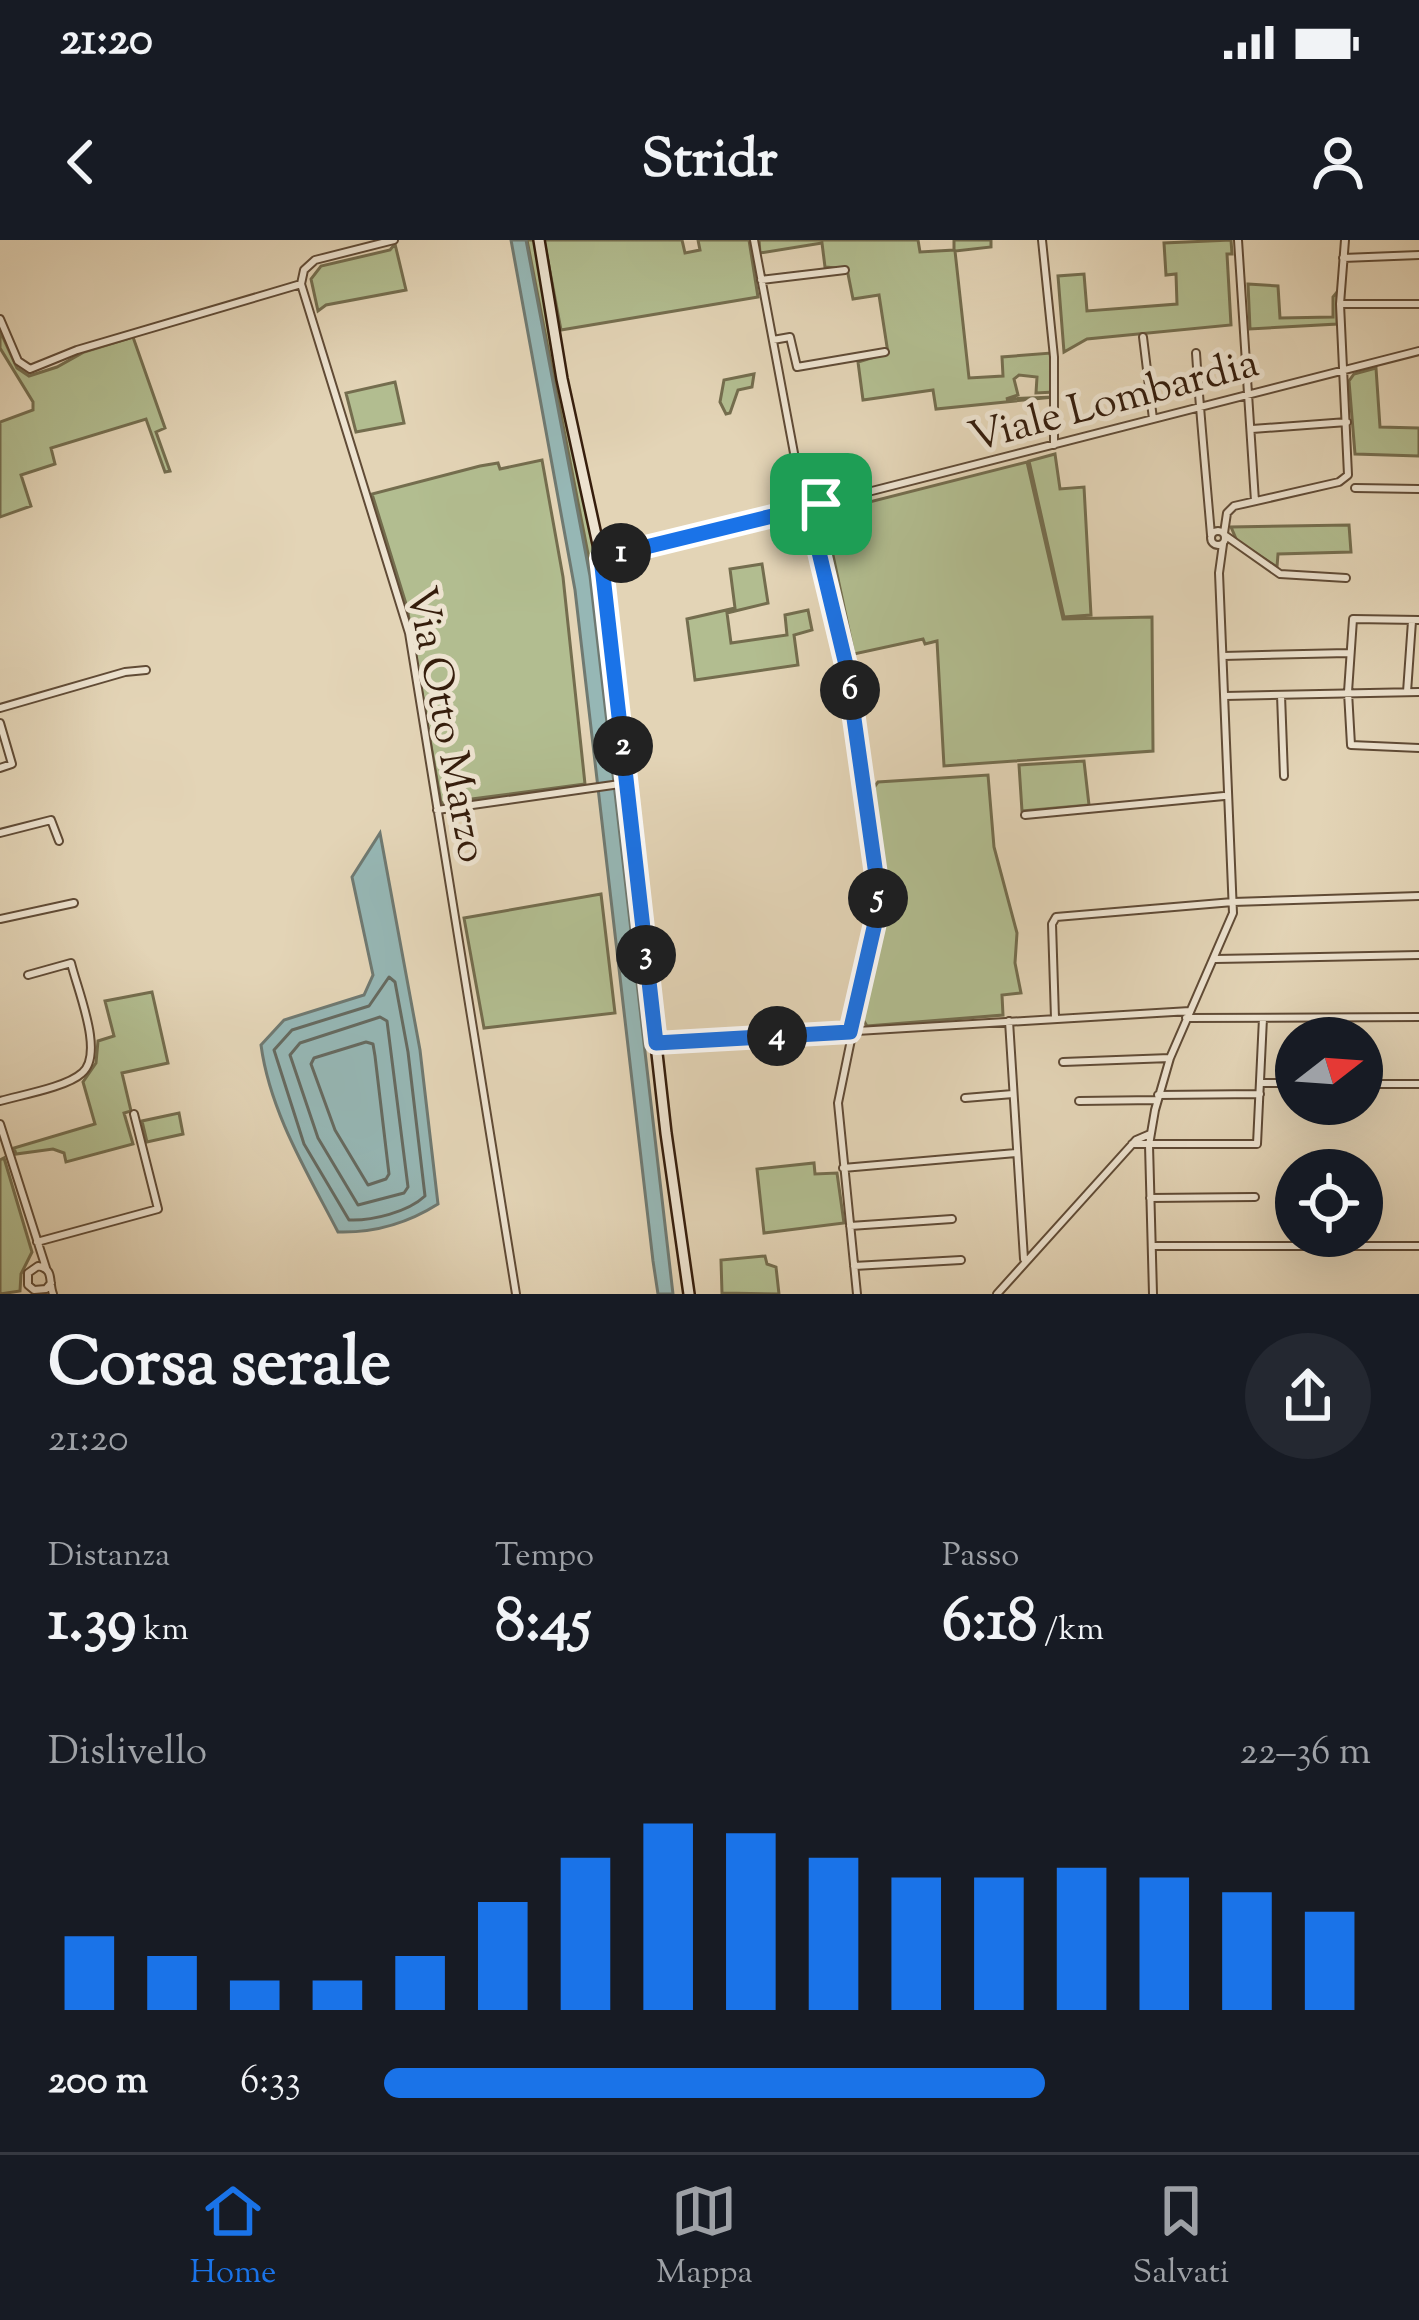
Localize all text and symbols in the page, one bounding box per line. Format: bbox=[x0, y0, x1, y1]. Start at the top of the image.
text: 21:20 bbox=[60, 10, 153, 75]
text: Stridr bbox=[641, 123, 778, 201]
icon: back bbox=[48, 129, 114, 195]
icon: person bbox=[1305, 129, 1371, 195]
street label: Viale Lombardia bbox=[963, 335, 1266, 470]
pin bbox=[770, 453, 872, 555]
icon: arrive bbox=[788, 471, 854, 537]
pin: 1 bbox=[591, 523, 651, 583]
text: 1 bbox=[615, 529, 627, 577]
street label: Via Otto Marzo bbox=[388, 582, 500, 868]
pin: 6 bbox=[820, 660, 880, 720]
text: 6 bbox=[842, 666, 858, 714]
pin: 2 bbox=[593, 716, 653, 776]
text: 2 bbox=[615, 722, 631, 770]
pin: 5 bbox=[848, 868, 908, 928]
text: 5 bbox=[872, 874, 884, 922]
pin: 3 bbox=[616, 925, 676, 985]
text: 3 bbox=[639, 931, 653, 979]
pin: 4 bbox=[747, 1006, 807, 1066]
text: 4 bbox=[769, 1012, 785, 1060]
north arrow bbox=[1275, 1017, 1383, 1125]
map controls bbox=[1275, 1017, 1383, 1257]
button: locate bbox=[1275, 1149, 1383, 1257]
text: Corsa serale bbox=[48, 1320, 391, 1415]
button: share bbox=[1245, 1333, 1371, 1459]
text: 21:20 bbox=[48, 1413, 129, 1469]
text: Distanza bbox=[48, 1533, 170, 1581]
text: Tempo bbox=[495, 1533, 594, 1581]
text: Passo bbox=[942, 1533, 1019, 1581]
text: 1.39 bbox=[48, 1581, 136, 1668]
text: 8:45 bbox=[495, 1581, 591, 1668]
text: 6:18 bbox=[942, 1581, 1037, 1668]
text: km bbox=[136, 1607, 189, 1655]
text: /km bbox=[1037, 1607, 1104, 1655]
text: Dislivello bbox=[48, 1726, 207, 1782]
text: 22–36 m bbox=[1240, 1726, 1371, 1782]
text: 200 m bbox=[48, 2055, 148, 2111]
text: 6:33 bbox=[240, 2055, 301, 2111]
tab: Home bbox=[190, 2178, 276, 2298]
tab: Mappa bbox=[656, 2178, 753, 2298]
tab: Salvati bbox=[1133, 2178, 1229, 2298]

